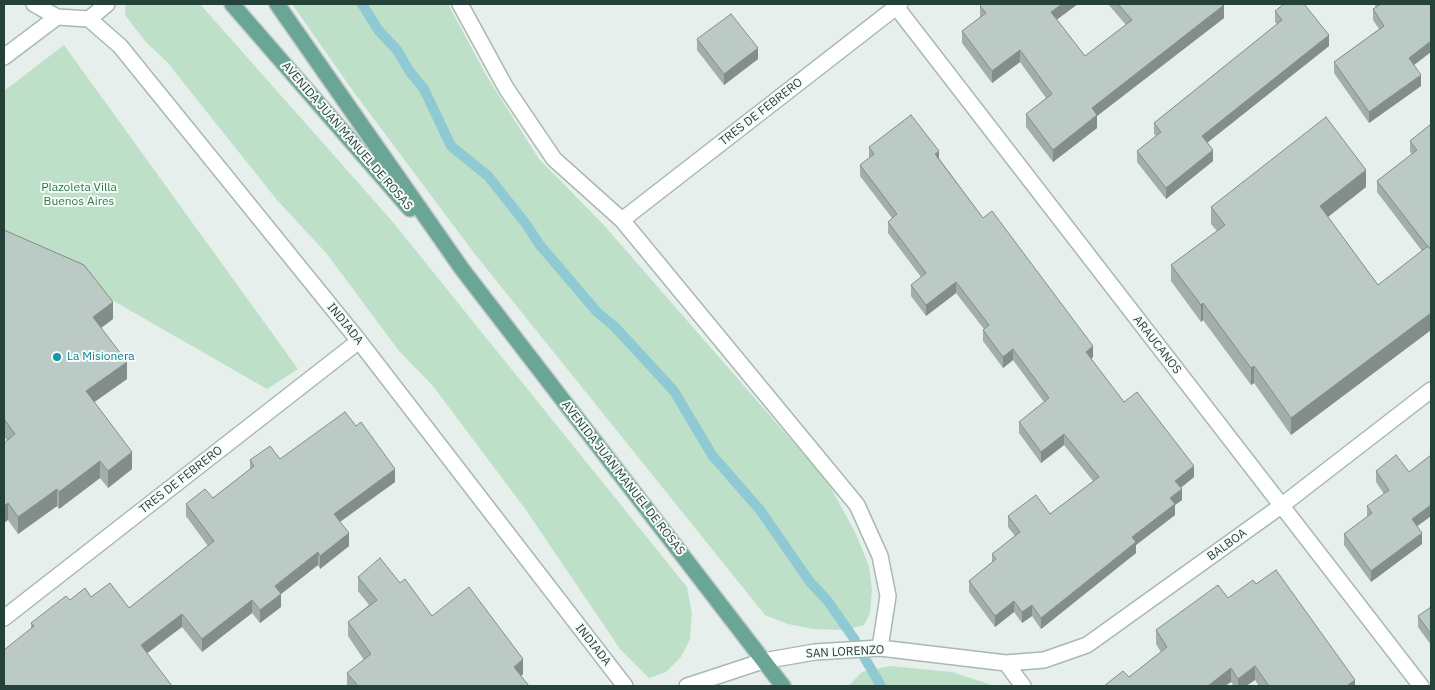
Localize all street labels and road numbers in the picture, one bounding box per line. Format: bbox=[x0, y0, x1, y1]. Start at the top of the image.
street label: AVENIDA JUAN MANUEL DE ROSAS bbox=[279, 59, 415, 213]
street label: TRES DE FEBRERO bbox=[717, 75, 805, 149]
street label: INDIADA bbox=[324, 300, 366, 348]
street label: ARAUCANOS bbox=[1130, 313, 1184, 377]
street label: AVENIDA JUAN MANUEL DE ROSAS bbox=[558, 398, 688, 558]
street label: TRES DE FEBRERO bbox=[137, 443, 225, 517]
street label: BALBOA bbox=[1204, 526, 1250, 564]
street label: INDIADA bbox=[572, 621, 614, 669]
street label: SAN LORENZO bbox=[805, 643, 885, 661]

